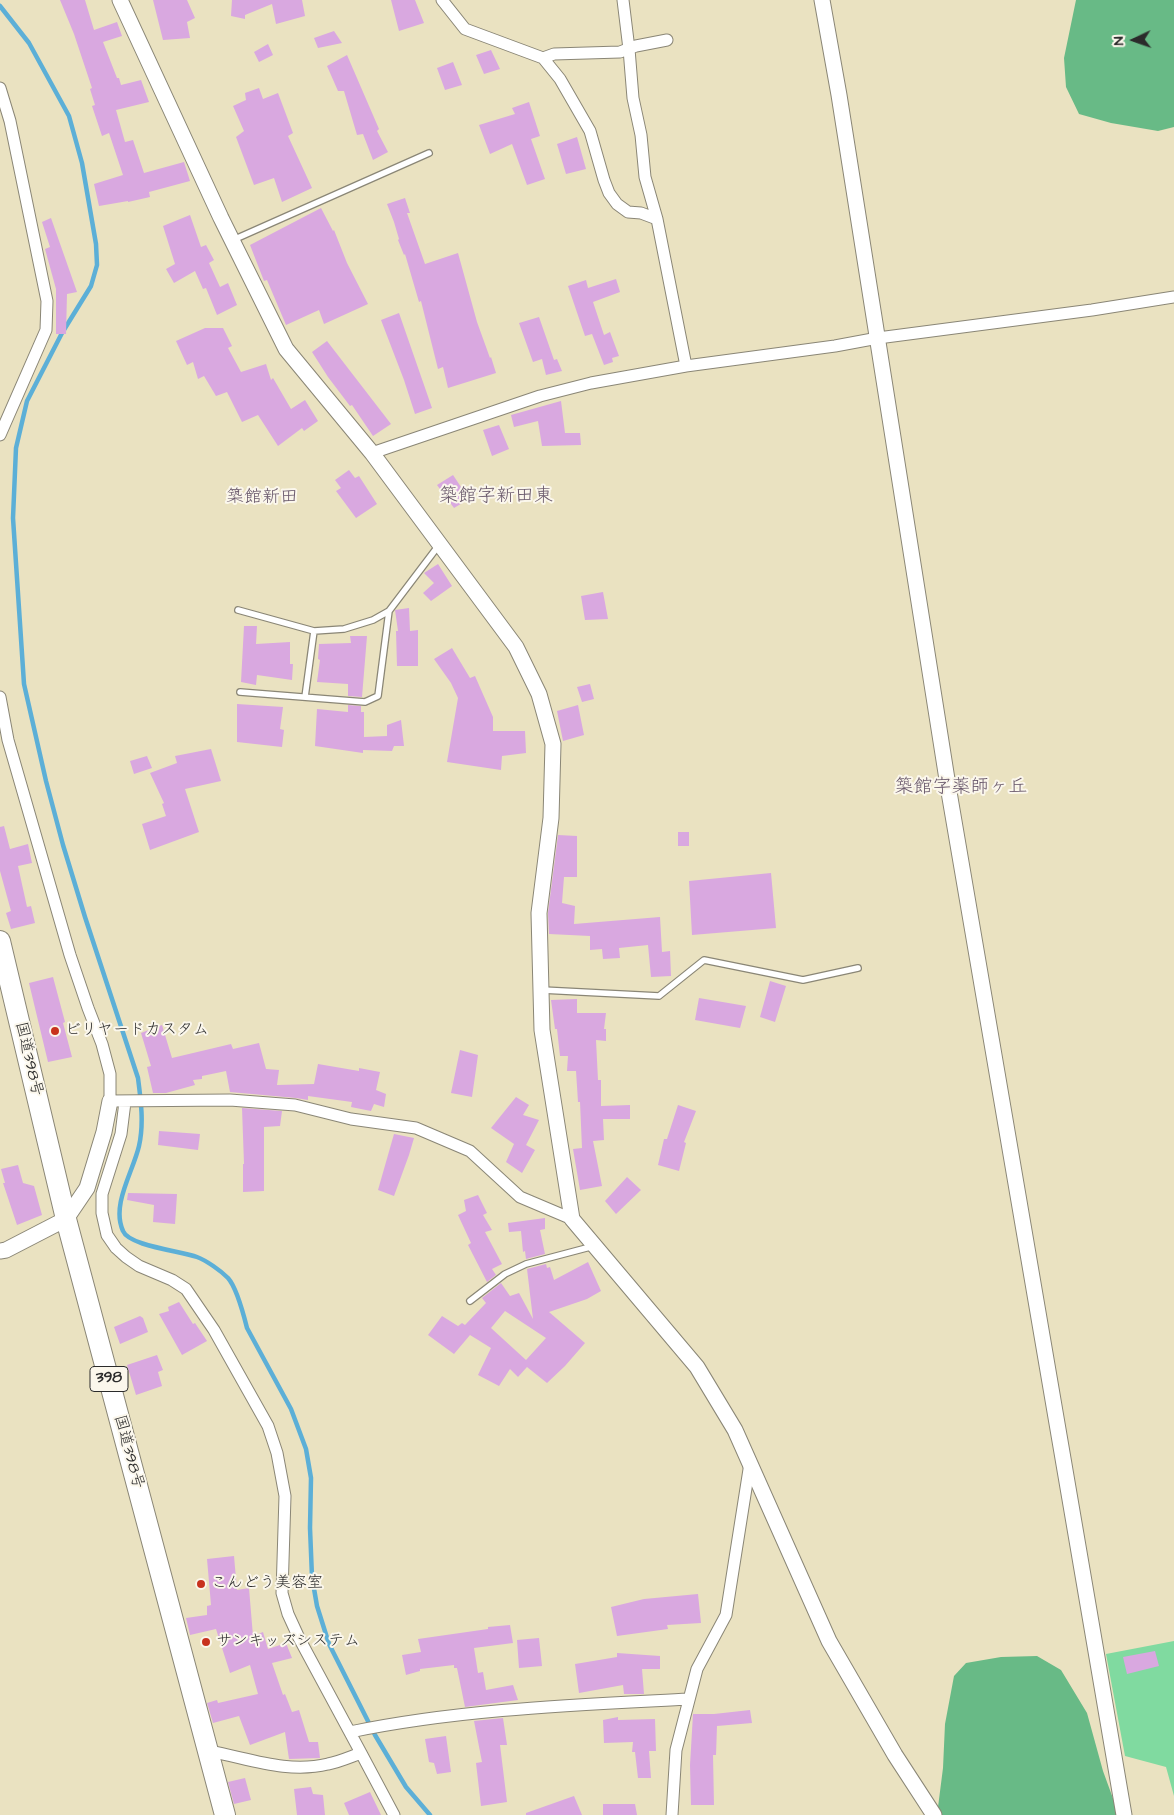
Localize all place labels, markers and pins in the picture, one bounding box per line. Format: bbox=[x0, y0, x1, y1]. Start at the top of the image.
place label: ビリヤードカスタム bbox=[65, 1021, 209, 1041]
marker: ビリヤードカスタム bbox=[49, 1025, 61, 1037]
place label: こんどう美容室 bbox=[211, 1574, 323, 1594]
marker: こんどう美容室 bbox=[195, 1578, 207, 1590]
place label: サンキッズシステム bbox=[216, 1632, 360, 1652]
marker: サンキッズシステム bbox=[200, 1636, 212, 1648]

